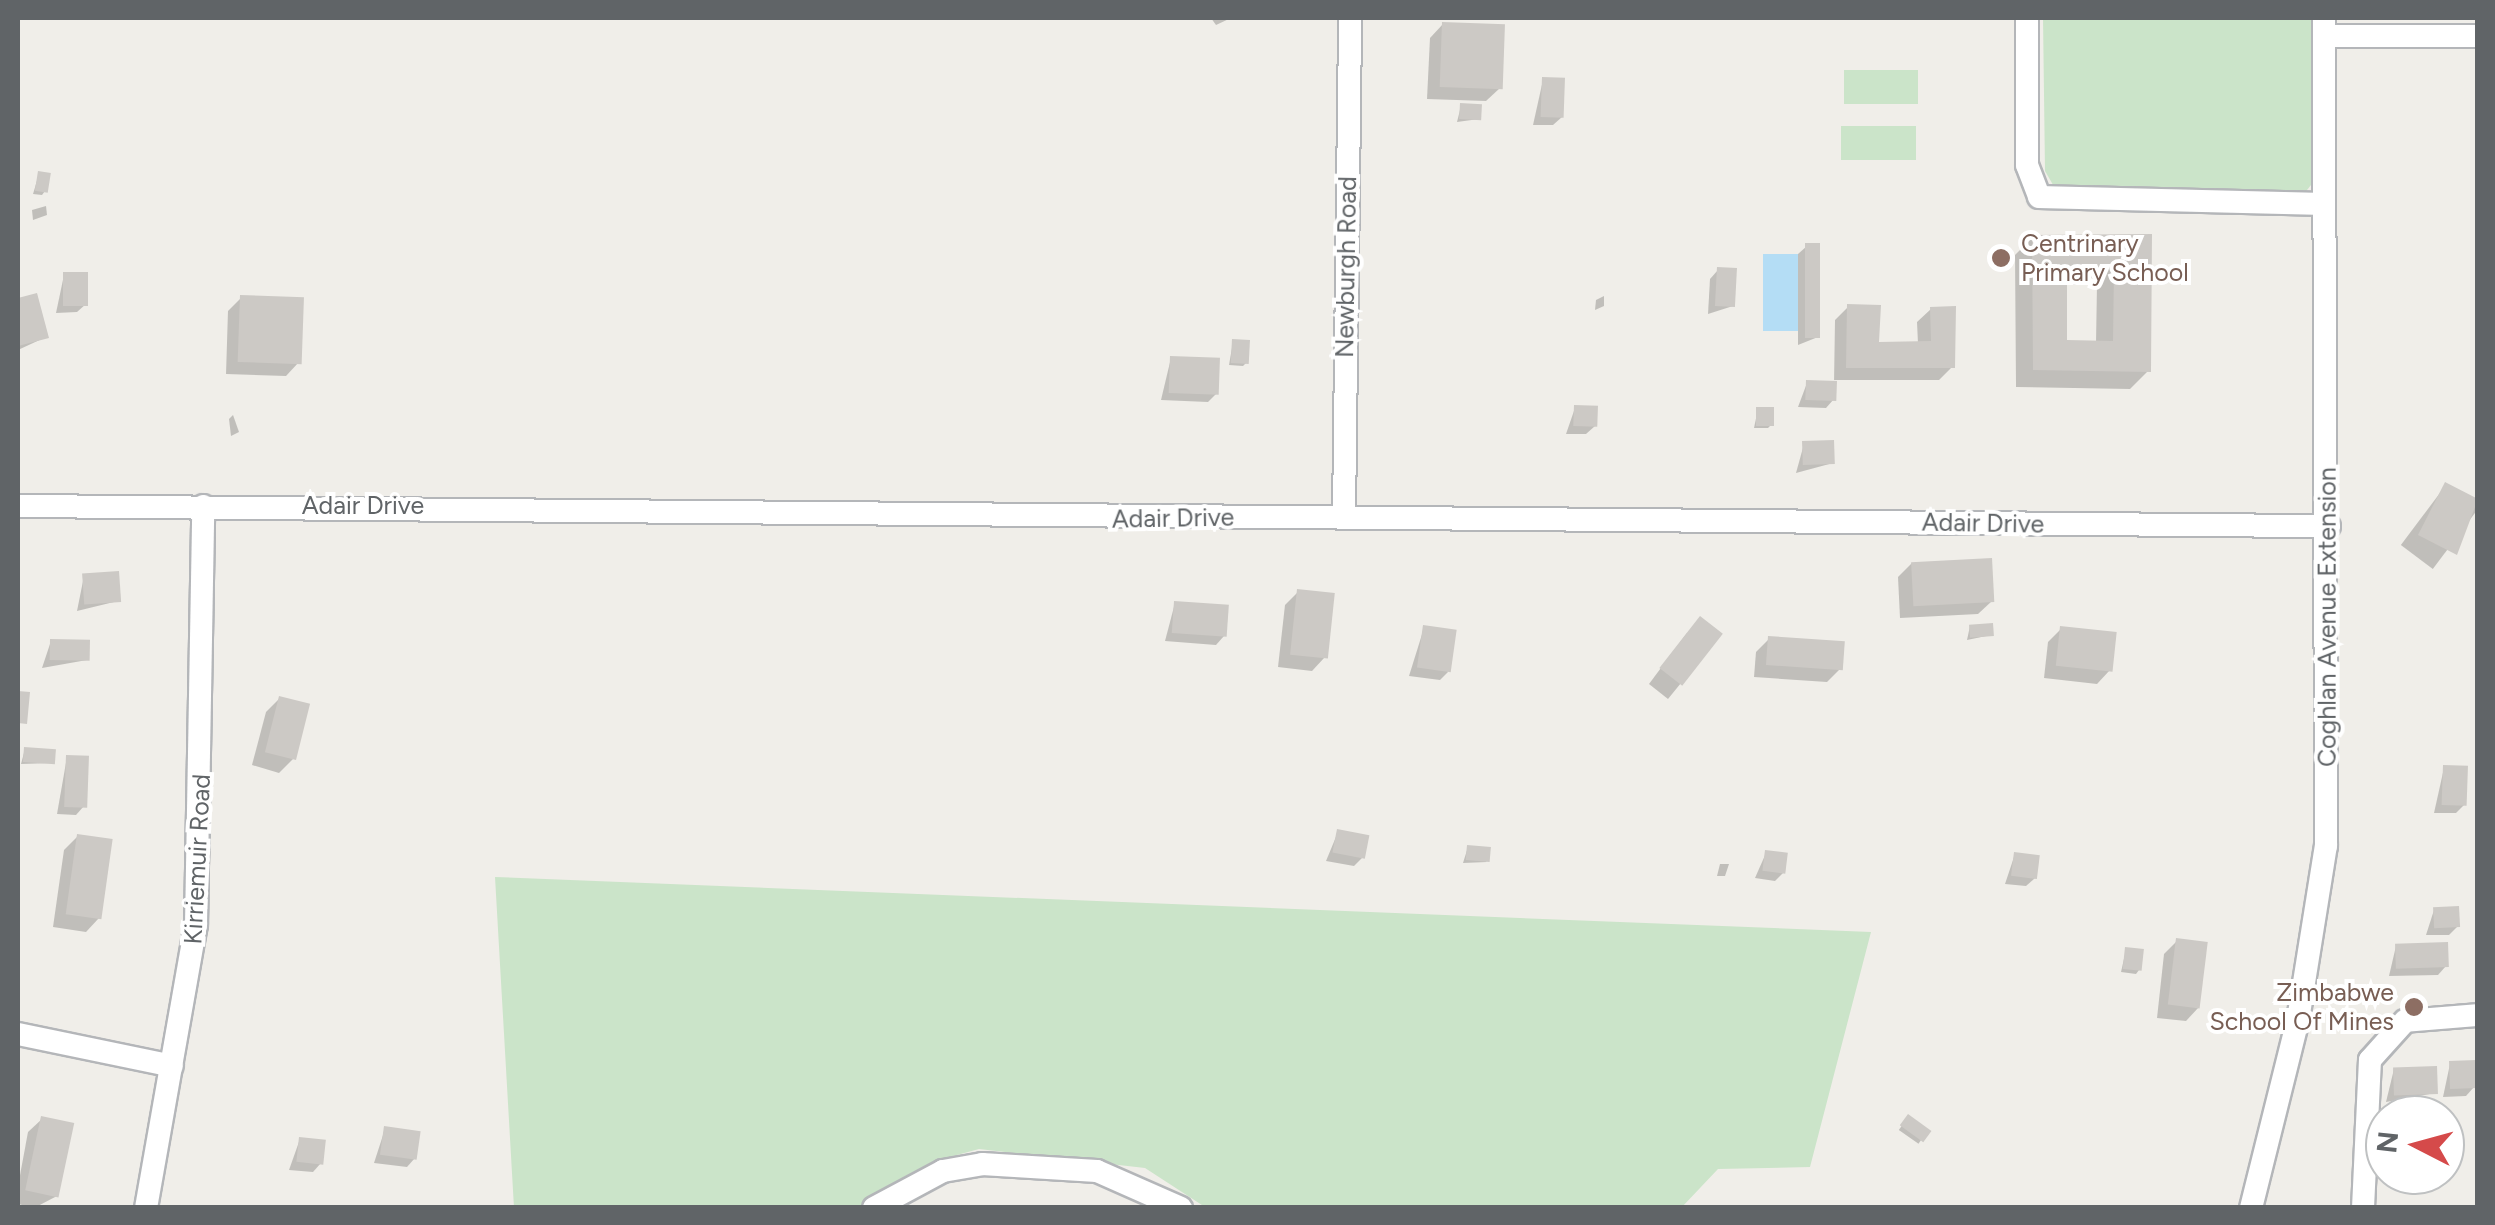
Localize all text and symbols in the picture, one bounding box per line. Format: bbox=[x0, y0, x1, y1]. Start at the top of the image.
street label: Newburgh Road bbox=[1329, 176, 1363, 358]
place label: Centrinary Primary School bbox=[2021, 229, 2189, 288]
marker: Centrinary Primary School bbox=[1990, 247, 2012, 269]
street label: Coghlan Avenue Extension bbox=[2312, 467, 2342, 767]
street label: Adair Drive bbox=[302, 490, 424, 520]
street label: Adair Drive bbox=[1112, 502, 1234, 534]
street label: Adair Drive bbox=[1922, 507, 2044, 539]
street label: Kirriemuir Road bbox=[178, 773, 216, 945]
place label: Zimbabwe School Of Mines bbox=[2210, 978, 2394, 1037]
marker: Zimbabwe School Of Mines bbox=[2403, 996, 2425, 1018]
north arrow bbox=[2365, 1095, 2465, 1195]
text: N bbox=[2369, 1130, 2405, 1155]

